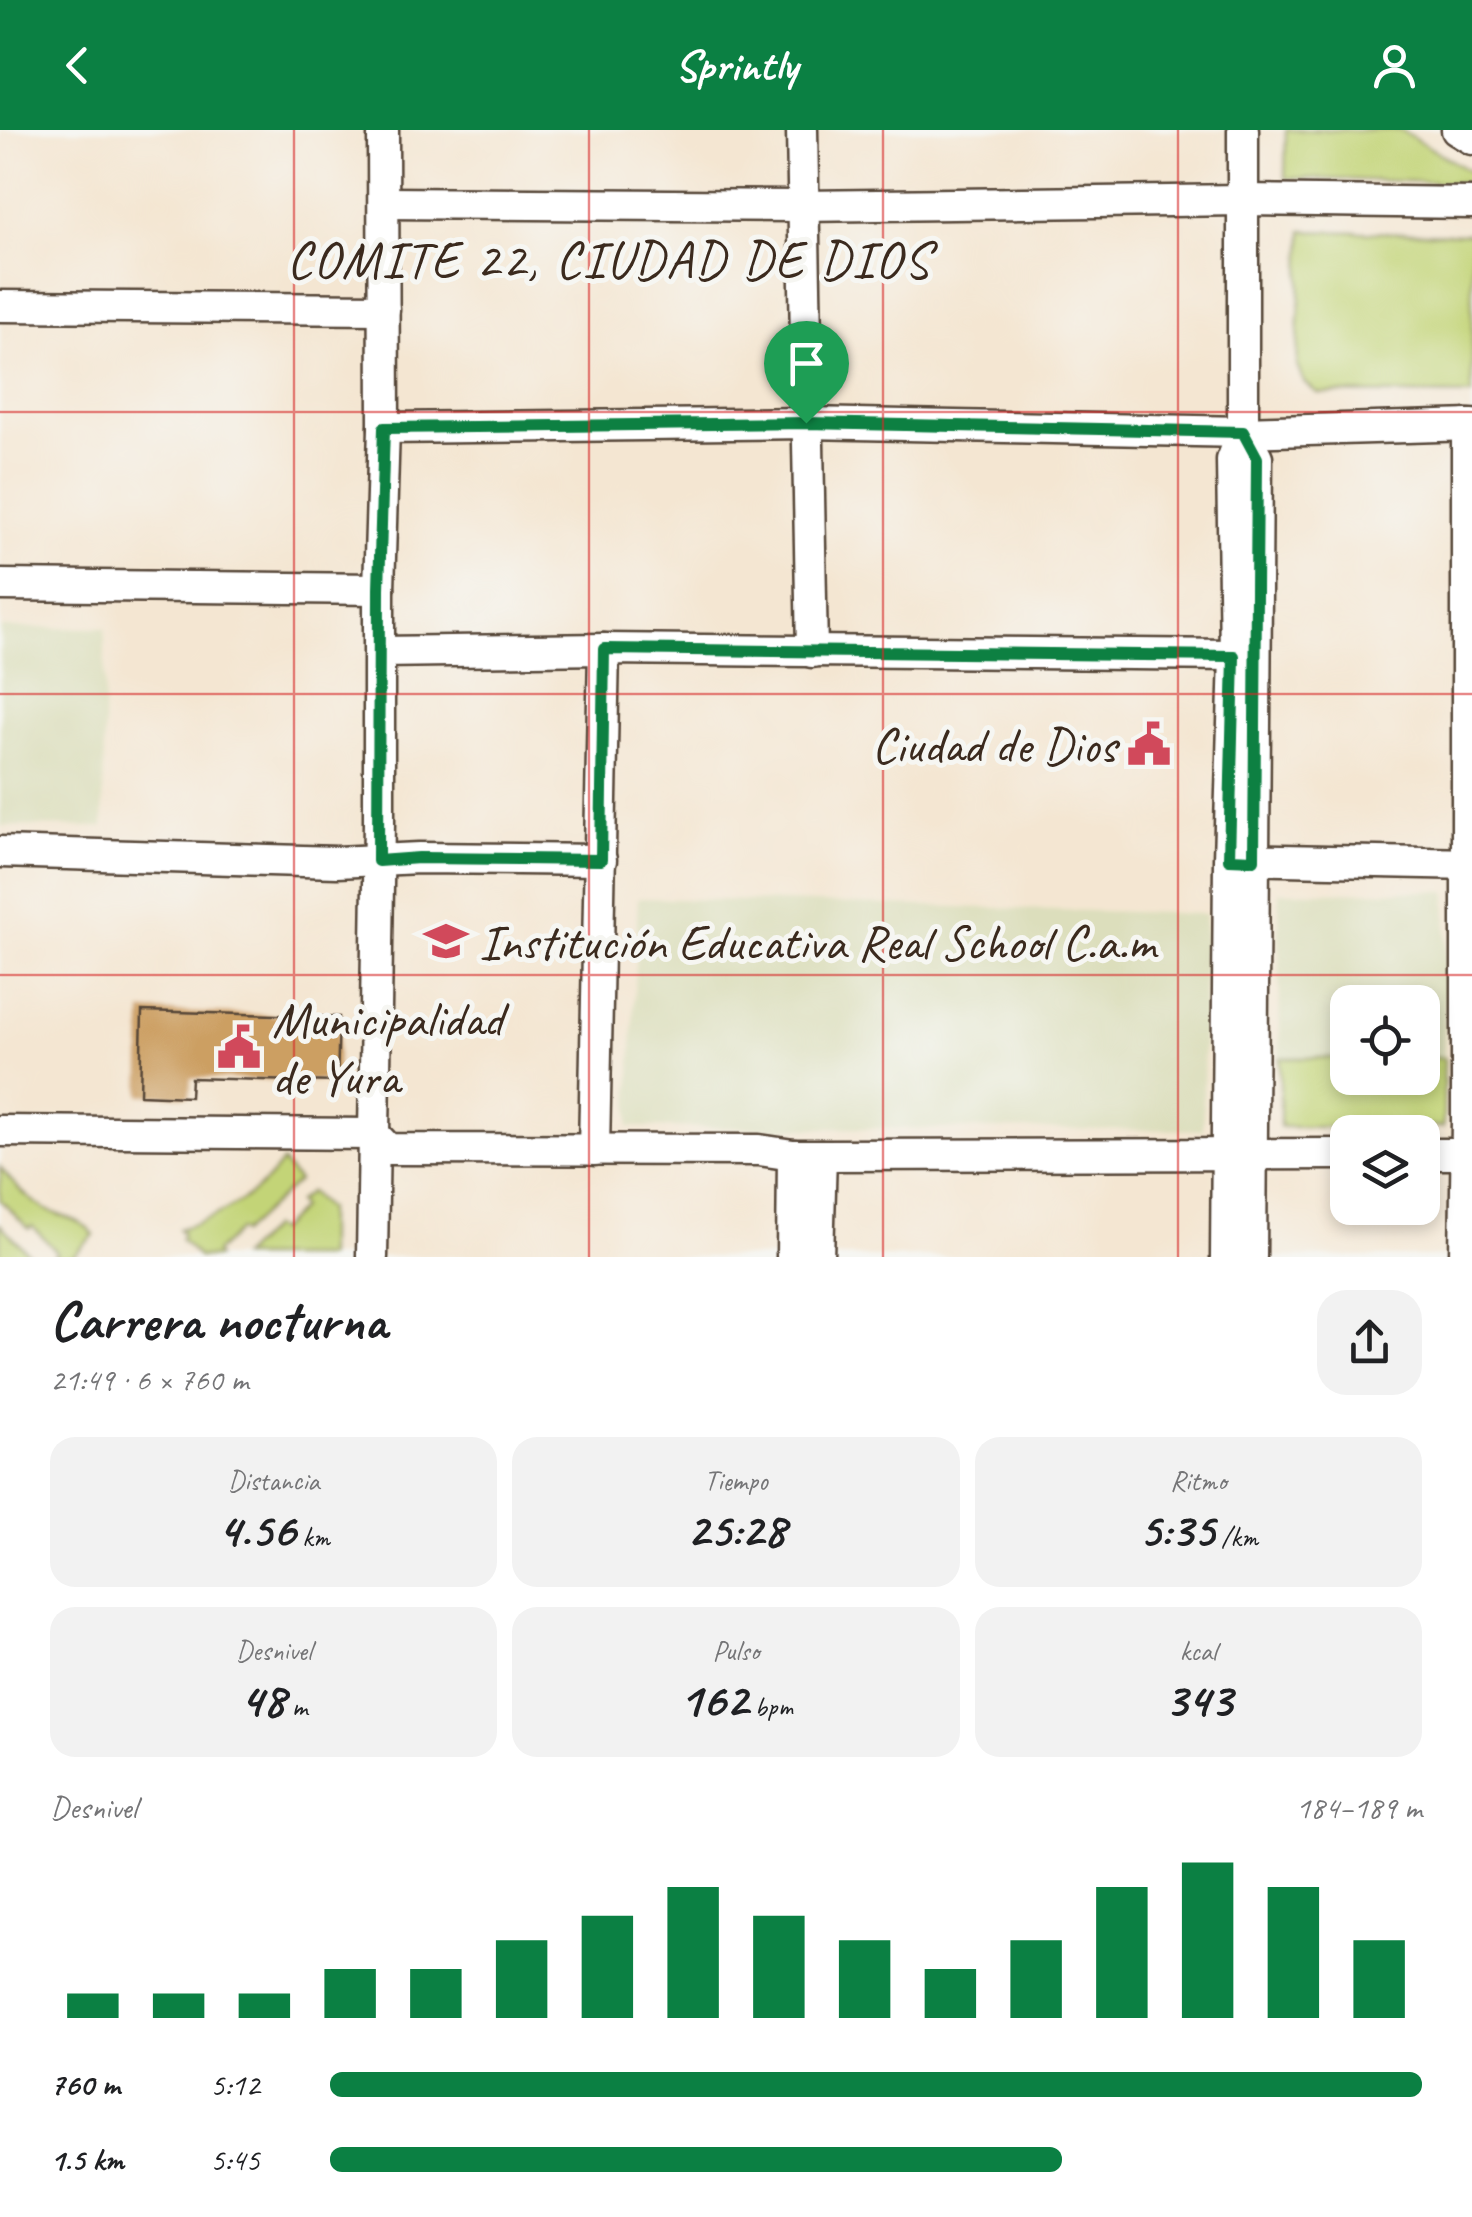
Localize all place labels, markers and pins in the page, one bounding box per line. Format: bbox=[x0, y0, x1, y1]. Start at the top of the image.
pin bbox=[764, 321, 849, 424]
place label: Ciudad de Dios bbox=[872, 714, 1121, 777]
public building icon: Ciudad de Dios bbox=[1125, 720, 1173, 768]
place label: Institución Educativa Real School C.a.m bbox=[479, 911, 1159, 974]
school or university icon: Institución Educativa Real School C.a.m bbox=[422, 917, 470, 965]
place label: Municipalidad de Yura bbox=[272, 988, 509, 1109]
public building icon: Municipalidad de Yura bbox=[215, 1023, 263, 1071]

